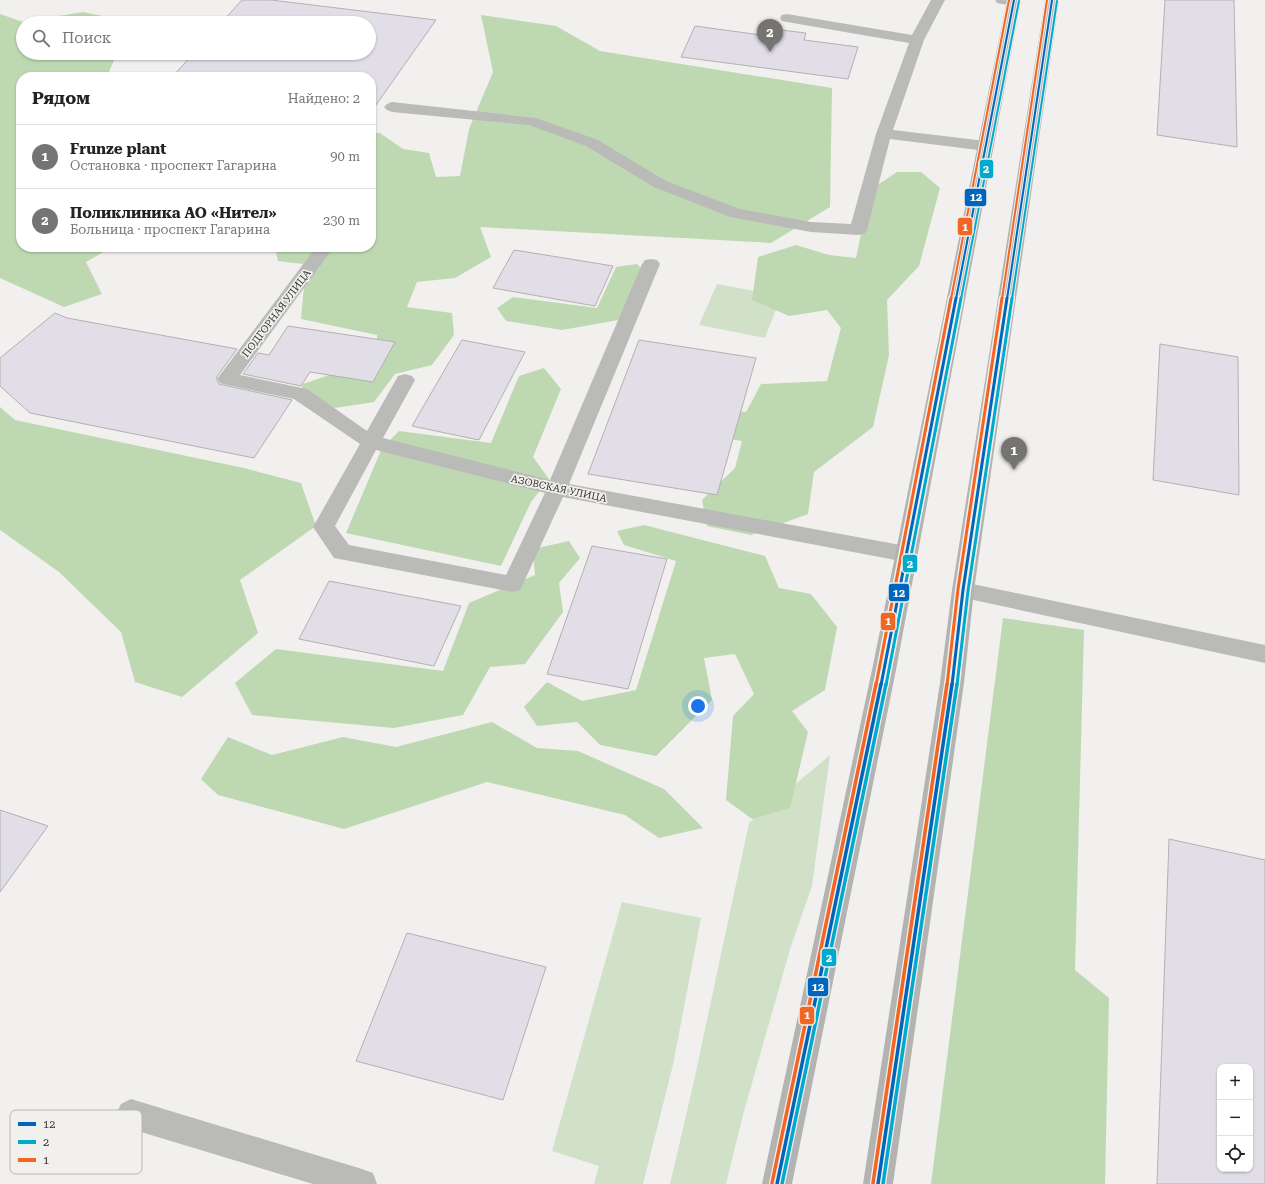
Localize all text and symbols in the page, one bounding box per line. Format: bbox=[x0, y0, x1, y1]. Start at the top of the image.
search box bbox=[16, 16, 376, 60]
pin: 2 bbox=[757, 19, 783, 52]
icon: search bbox=[30, 27, 52, 49]
text: Поиск bbox=[62, 29, 111, 47]
text: Рядом bbox=[32, 88, 90, 108]
text: Найдено: 2 bbox=[288, 91, 360, 106]
text: Frunze plant bbox=[70, 140, 166, 158]
text: 1 bbox=[41, 149, 49, 164]
text: 90 m bbox=[330, 149, 360, 164]
text: Остановка · проспект Гагарина bbox=[70, 158, 277, 173]
line badge: 2 bbox=[979, 159, 994, 179]
text: 2 bbox=[983, 163, 989, 176]
line badge: 12 bbox=[964, 188, 987, 207]
text: 12 bbox=[970, 191, 982, 204]
text: Поликлиника АО «Нител» bbox=[70, 204, 277, 222]
text: 2 bbox=[41, 213, 49, 228]
text: 230 m bbox=[323, 213, 360, 228]
line badge: 1 bbox=[957, 217, 973, 236]
text: 1 bbox=[962, 221, 968, 234]
text: Больница · проспект Гагарина bbox=[70, 222, 270, 237]
street label: ПОДГОРНАЯ УЛИЦА bbox=[240, 267, 313, 359]
pin: 1 bbox=[1001, 437, 1027, 470]
street label: АЗОВСКАЯ УЛИЦА bbox=[510, 473, 608, 504]
line badge: 2 bbox=[902, 554, 918, 573]
text: 2 bbox=[907, 558, 913, 571]
line badge: 12 bbox=[888, 583, 910, 602]
text: 12 bbox=[893, 587, 905, 600]
line badge: 1 bbox=[880, 612, 896, 631]
text: 1 bbox=[885, 615, 891, 628]
your location bbox=[688, 696, 708, 716]
line badge: 2 bbox=[821, 948, 837, 967]
text: 2 bbox=[826, 952, 832, 965]
line badge: 12 bbox=[807, 977, 829, 997]
text: 12 bbox=[812, 981, 824, 994]
line badge: 1 bbox=[799, 1006, 815, 1025]
text: 1 bbox=[804, 1009, 810, 1022]
map controls bbox=[1217, 1064, 1253, 1172]
button: + bbox=[1217, 1064, 1253, 1100]
button: − bbox=[1217, 1100, 1253, 1136]
legend bbox=[10, 1110, 142, 1174]
text: 12 bbox=[43, 1118, 55, 1131]
text: 2 bbox=[43, 1136, 49, 1149]
button: locate bbox=[1217, 1136, 1253, 1172]
text: 1 bbox=[43, 1154, 49, 1167]

